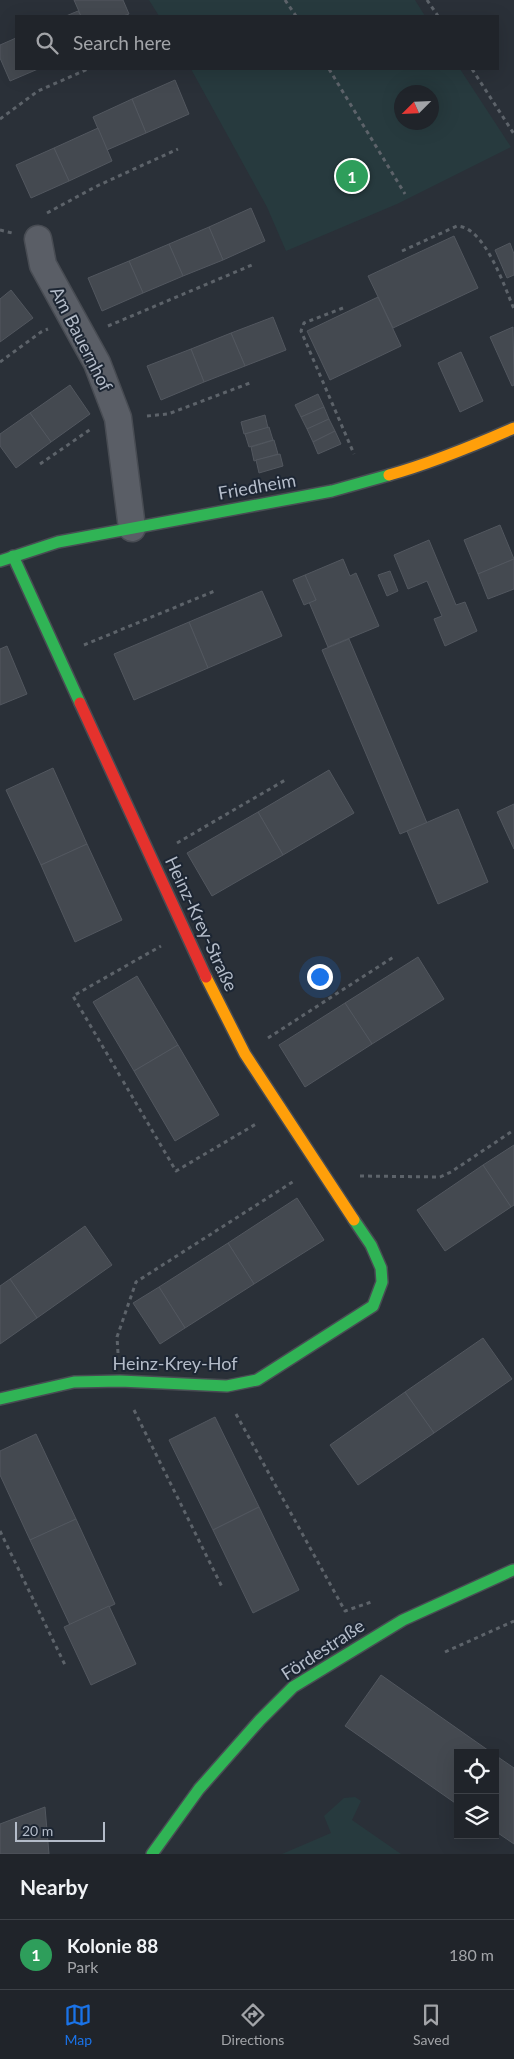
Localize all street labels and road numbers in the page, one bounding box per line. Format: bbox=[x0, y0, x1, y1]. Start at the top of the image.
street label: Am Bauernhof bbox=[46, 283, 118, 395]
street label: Friedheim bbox=[216, 468, 297, 504]
street label: Heinz-Krey-Straße bbox=[161, 853, 243, 995]
street label: Heinz-Krey-Hof bbox=[112, 1352, 238, 1374]
street label: Fördestraße bbox=[277, 1614, 368, 1684]

